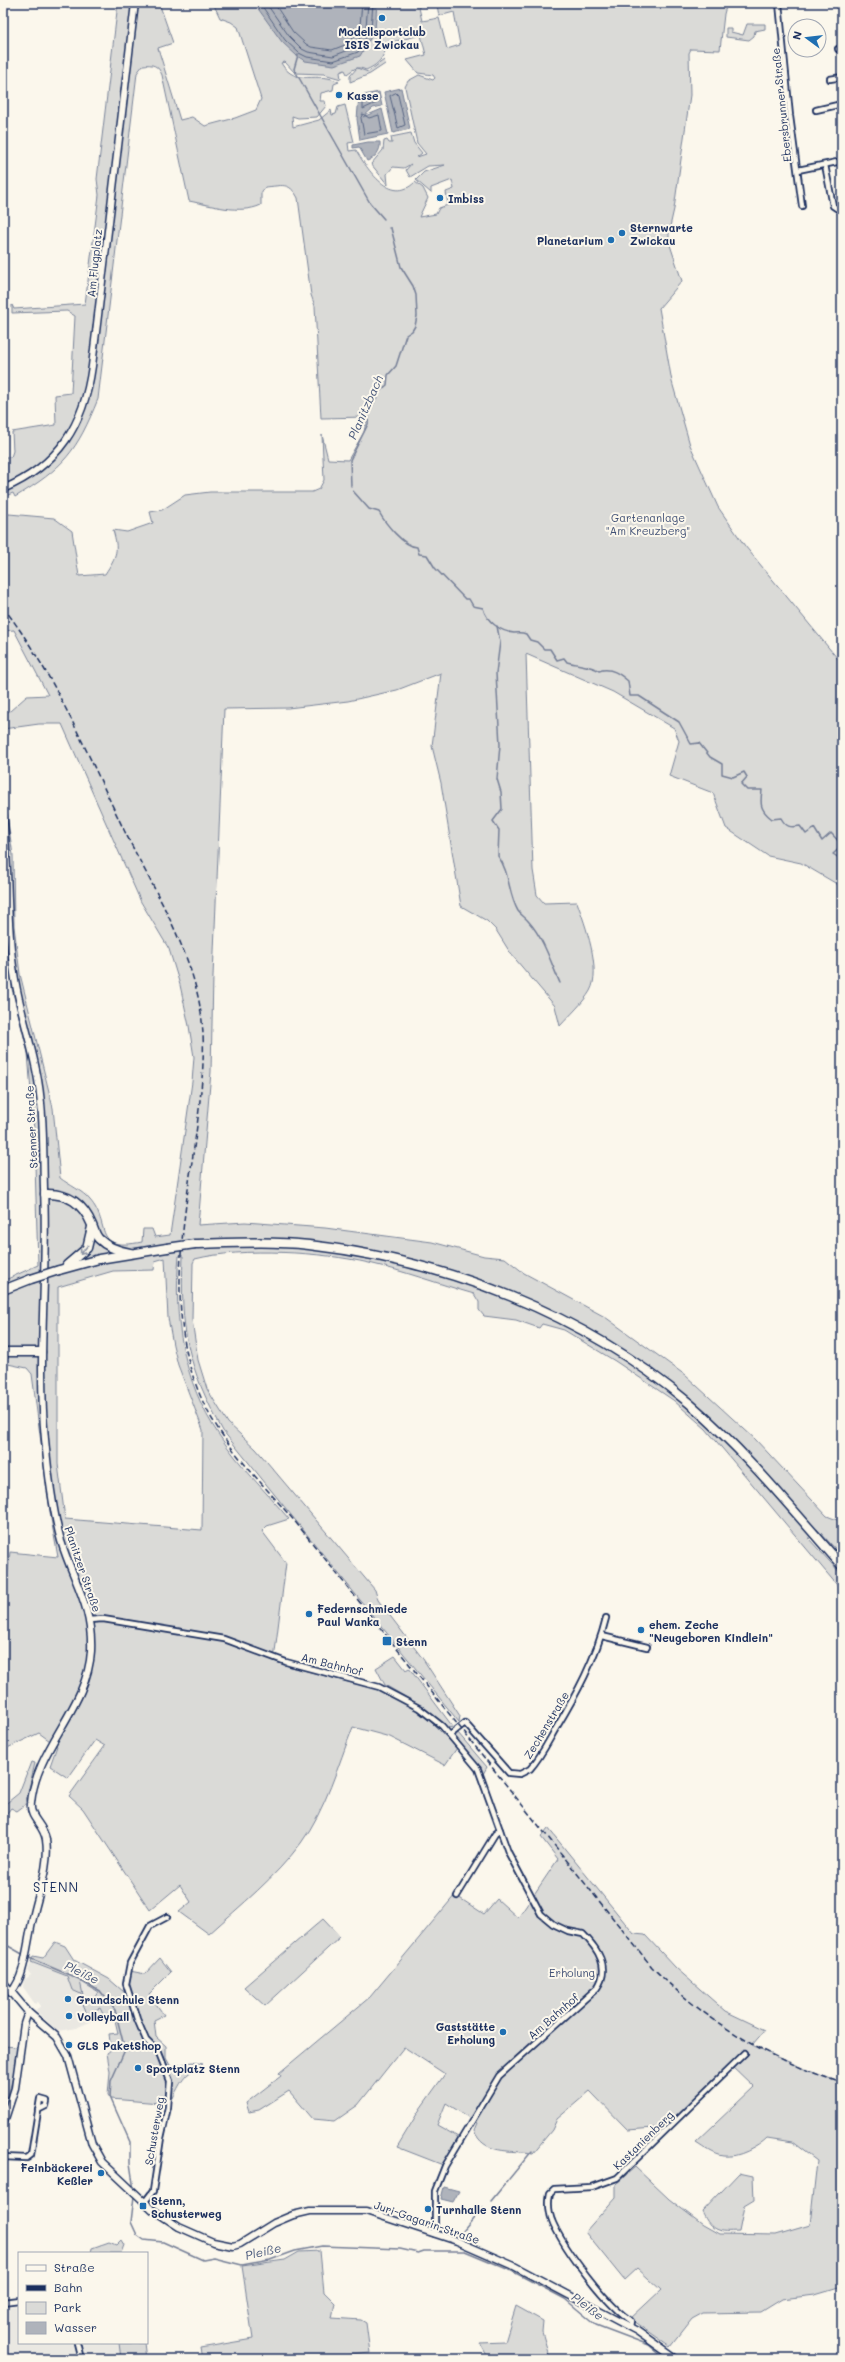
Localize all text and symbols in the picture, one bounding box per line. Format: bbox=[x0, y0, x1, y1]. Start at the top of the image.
marker: Modellsportclub ISIS Zwickau bbox=[377, 13, 387, 23]
north arrow bbox=[787, 18, 827, 58]
place label: Modellsportclub ISIS Zwickau bbox=[338, 24, 426, 52]
text: N bbox=[789, 29, 805, 41]
street label: Ebersbrunner Straße bbox=[768, 47, 794, 163]
place label: Kasse bbox=[347, 88, 379, 103]
marker: Kasse bbox=[334, 90, 344, 100]
place label: Imbiss bbox=[448, 191, 485, 206]
marker: Imbiss bbox=[435, 193, 445, 203]
place label: Sternwarte Zwickau bbox=[630, 220, 693, 248]
street label: Am Flugplatz bbox=[83, 228, 105, 298]
marker: Sternwarte Zwickau bbox=[617, 228, 627, 238]
place label: Planetarium bbox=[537, 233, 603, 248]
marker: Planetarium bbox=[606, 235, 616, 245]
water label: Planitzbach bbox=[344, 372, 386, 442]
park label: Gartenanlage "Am Kreuzberg" bbox=[606, 510, 690, 538]
street label: Stenner Straße bbox=[21, 1085, 41, 1169]
one-way arrow bbox=[79, 1245, 88, 1256]
street label: Planitzer Straße bbox=[61, 1524, 105, 1614]
place label: Federnschmiede Paul Wanka bbox=[317, 1601, 408, 1629]
marker: Federnschmiede Paul Wanka bbox=[304, 1609, 314, 1619]
place label: ehem. Zeche "Neugeboren Kindlein" bbox=[649, 1617, 773, 1645]
marker: ehem. Zeche "Neugeboren Kindlein" bbox=[636, 1625, 646, 1635]
place label: Stenn bbox=[396, 1634, 427, 1649]
marker: Stenn bbox=[381, 1635, 393, 1647]
street label: Am Bahnhof bbox=[300, 1649, 365, 1679]
street label: Zechenstraße bbox=[520, 1688, 572, 1761]
district label: STENN bbox=[33, 1878, 79, 1895]
water label: Pleiße bbox=[62, 1957, 102, 1987]
park label: Erholung bbox=[549, 1965, 595, 1980]
street label: Am Bahnhof bbox=[524, 1989, 582, 2042]
place label: Grundschule Stenn bbox=[76, 1992, 179, 2007]
marker: Grundschule Stenn bbox=[63, 1994, 73, 2004]
place label: Volleyball bbox=[77, 2009, 129, 2024]
marker: Volleyball bbox=[64, 2011, 74, 2021]
place label: Gaststätte Erholung bbox=[436, 2019, 495, 2047]
marker: Gaststätte Erholung bbox=[498, 2027, 508, 2037]
place label: GLS PaketShop bbox=[77, 2038, 161, 2053]
marker: GLS PaketShop bbox=[64, 2040, 74, 2050]
place label: Sportplatz Stenn bbox=[146, 2061, 240, 2076]
marker: Sportplatz Stenn bbox=[133, 2063, 143, 2073]
street label: Schusterweg bbox=[141, 2096, 167, 2166]
street label: Kastanienberg bbox=[609, 2107, 677, 2173]
place label: Feinbäckerei Keßler bbox=[21, 2160, 93, 2188]
marker: Feinbäckerei Keßler bbox=[96, 2168, 106, 2178]
place label: Stenn, Schusterweg bbox=[151, 2193, 222, 2221]
street label: Juri-Gagarin-Straße bbox=[372, 2197, 482, 2247]
marker: Stenn, Schusterweg bbox=[138, 2201, 148, 2211]
place label: Turnhalle Stenn bbox=[436, 2202, 521, 2217]
marker: Turnhalle Stenn bbox=[423, 2204, 433, 2214]
water label: Pleiße bbox=[243, 2239, 283, 2263]
legend bbox=[18, 2252, 148, 2344]
text: Straße bbox=[54, 2259, 95, 2275]
text: Bahn bbox=[54, 2279, 82, 2295]
water label: Pleiße bbox=[569, 2288, 607, 2324]
text: Park bbox=[54, 2299, 81, 2315]
text: Wasser bbox=[54, 2319, 97, 2335]

